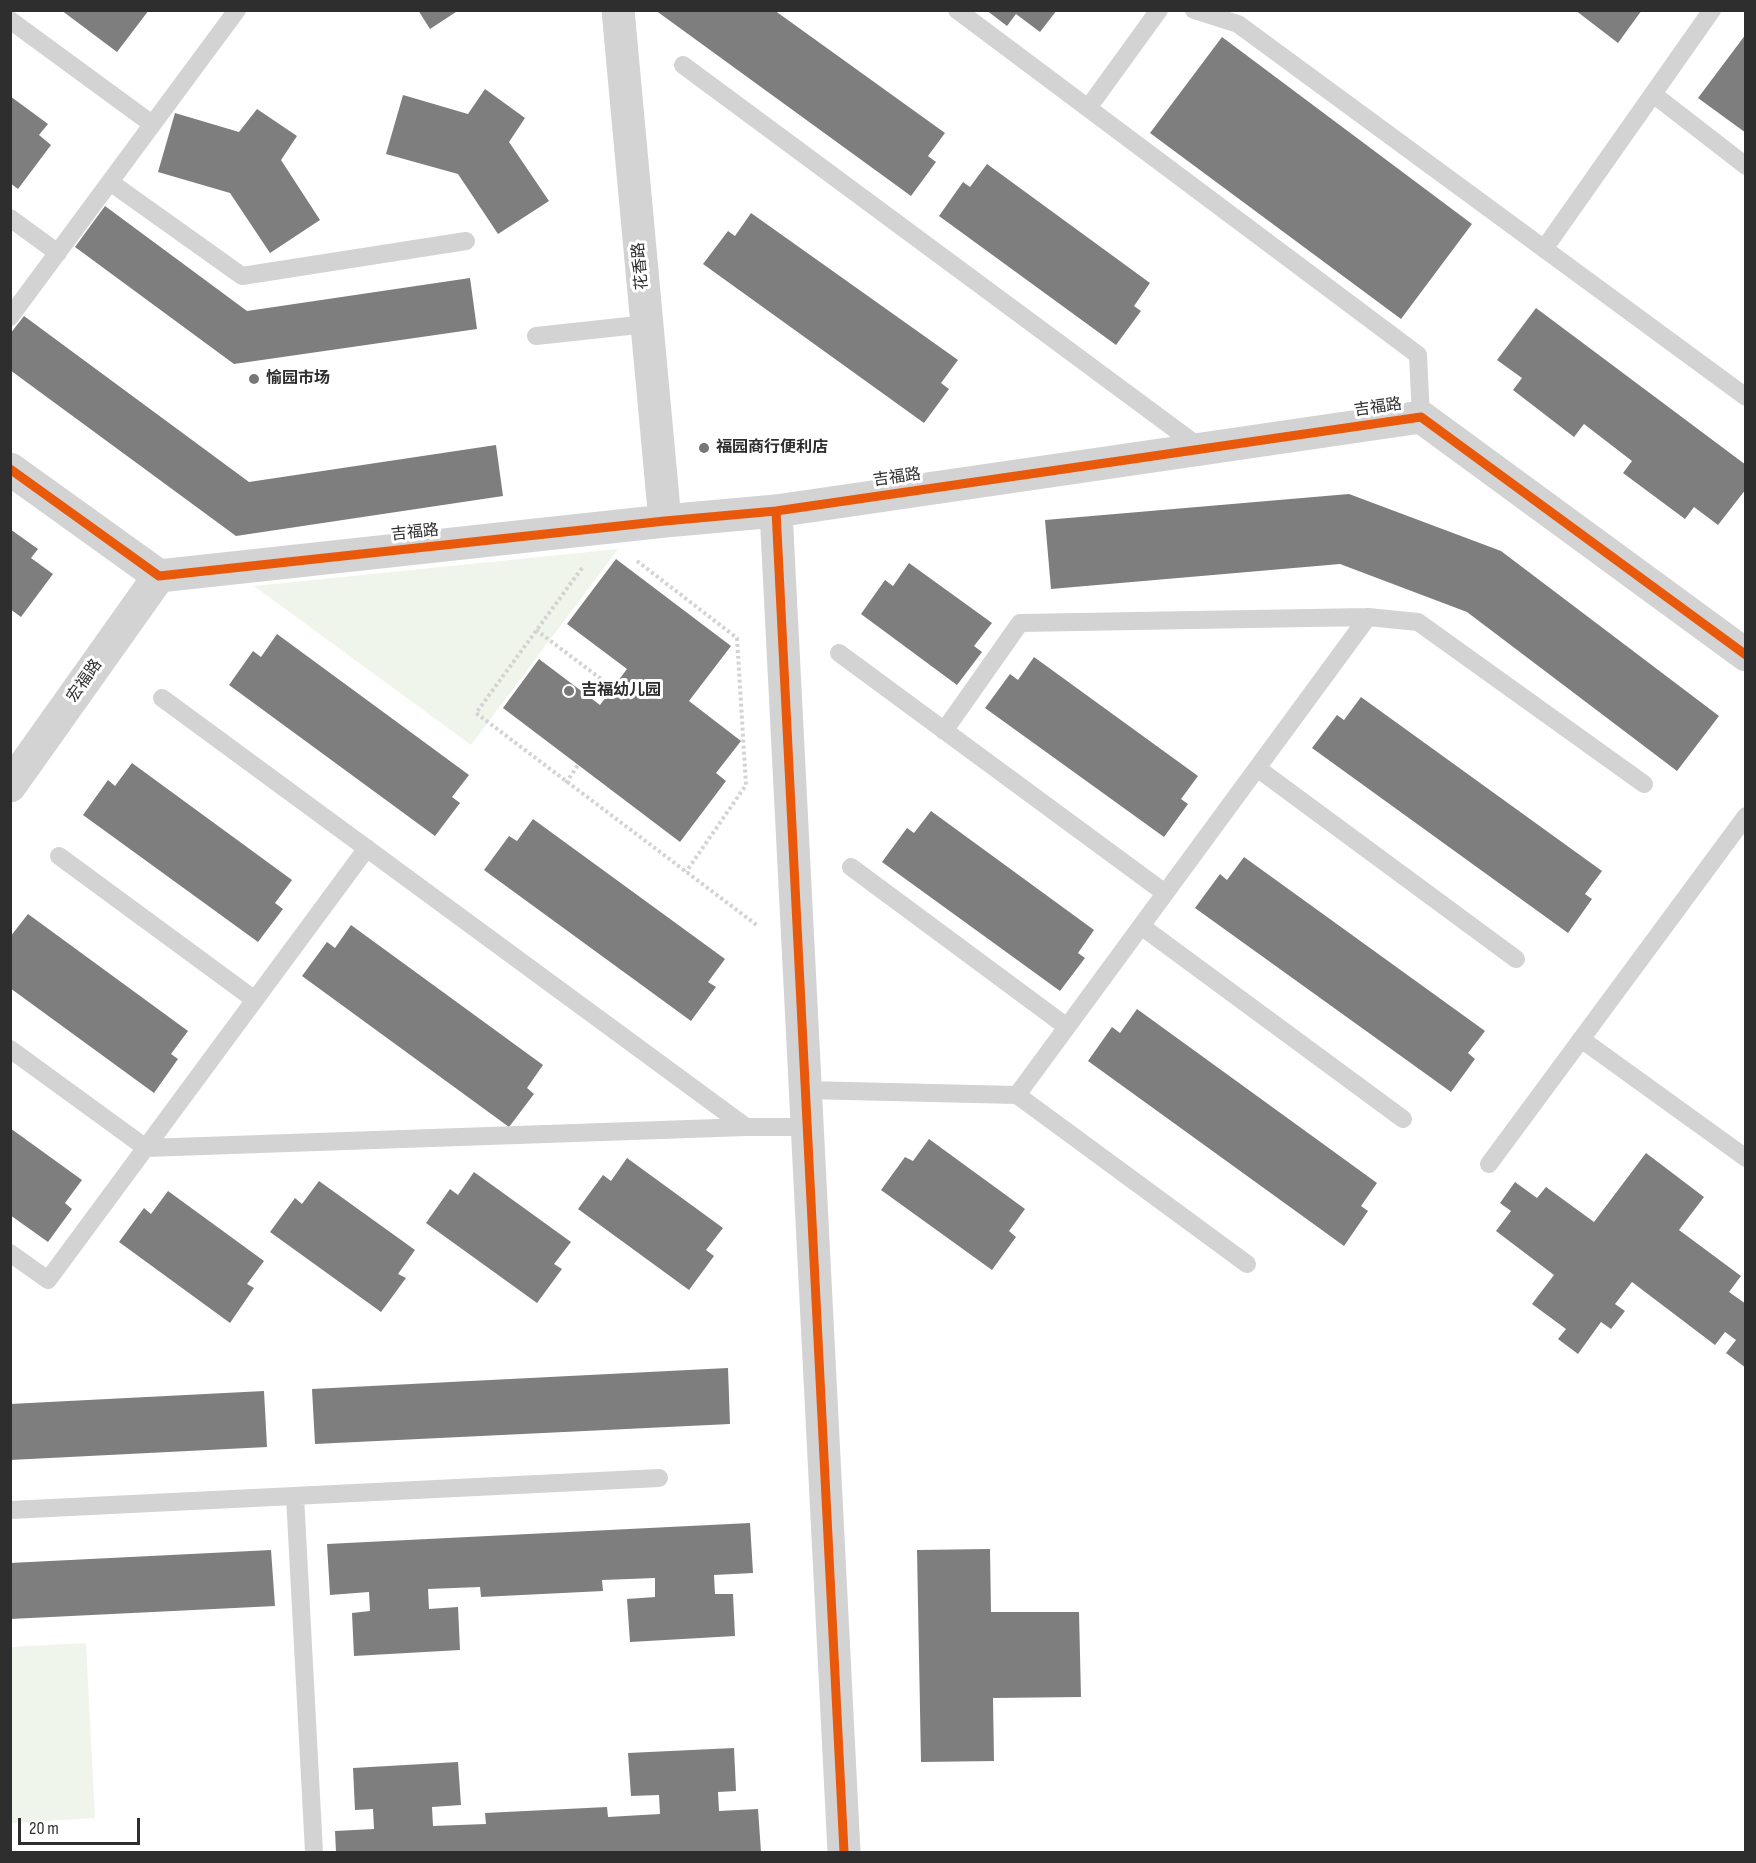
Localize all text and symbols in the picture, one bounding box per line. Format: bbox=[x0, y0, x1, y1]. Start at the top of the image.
street label: 花香路 bbox=[629, 241, 653, 291]
place label: 愉园市场 bbox=[266, 369, 330, 389]
marker: 愉园市场 bbox=[247, 372, 261, 386]
street label: 吉福路 bbox=[1353, 395, 1403, 421]
place label: 福园商行便利店 bbox=[716, 438, 828, 458]
marker: 福园商行便利店 bbox=[697, 441, 711, 455]
street label: 吉福路 bbox=[872, 465, 922, 491]
street label: 吉福路 bbox=[390, 521, 440, 545]
street label: 宏福路 bbox=[63, 656, 107, 706]
place label: 吉福幼儿园 bbox=[581, 681, 661, 701]
marker: 吉福幼儿园 bbox=[562, 684, 576, 698]
scale bar bbox=[21, 1806, 142, 1844]
text: 20 m bbox=[29, 1818, 59, 1839]

